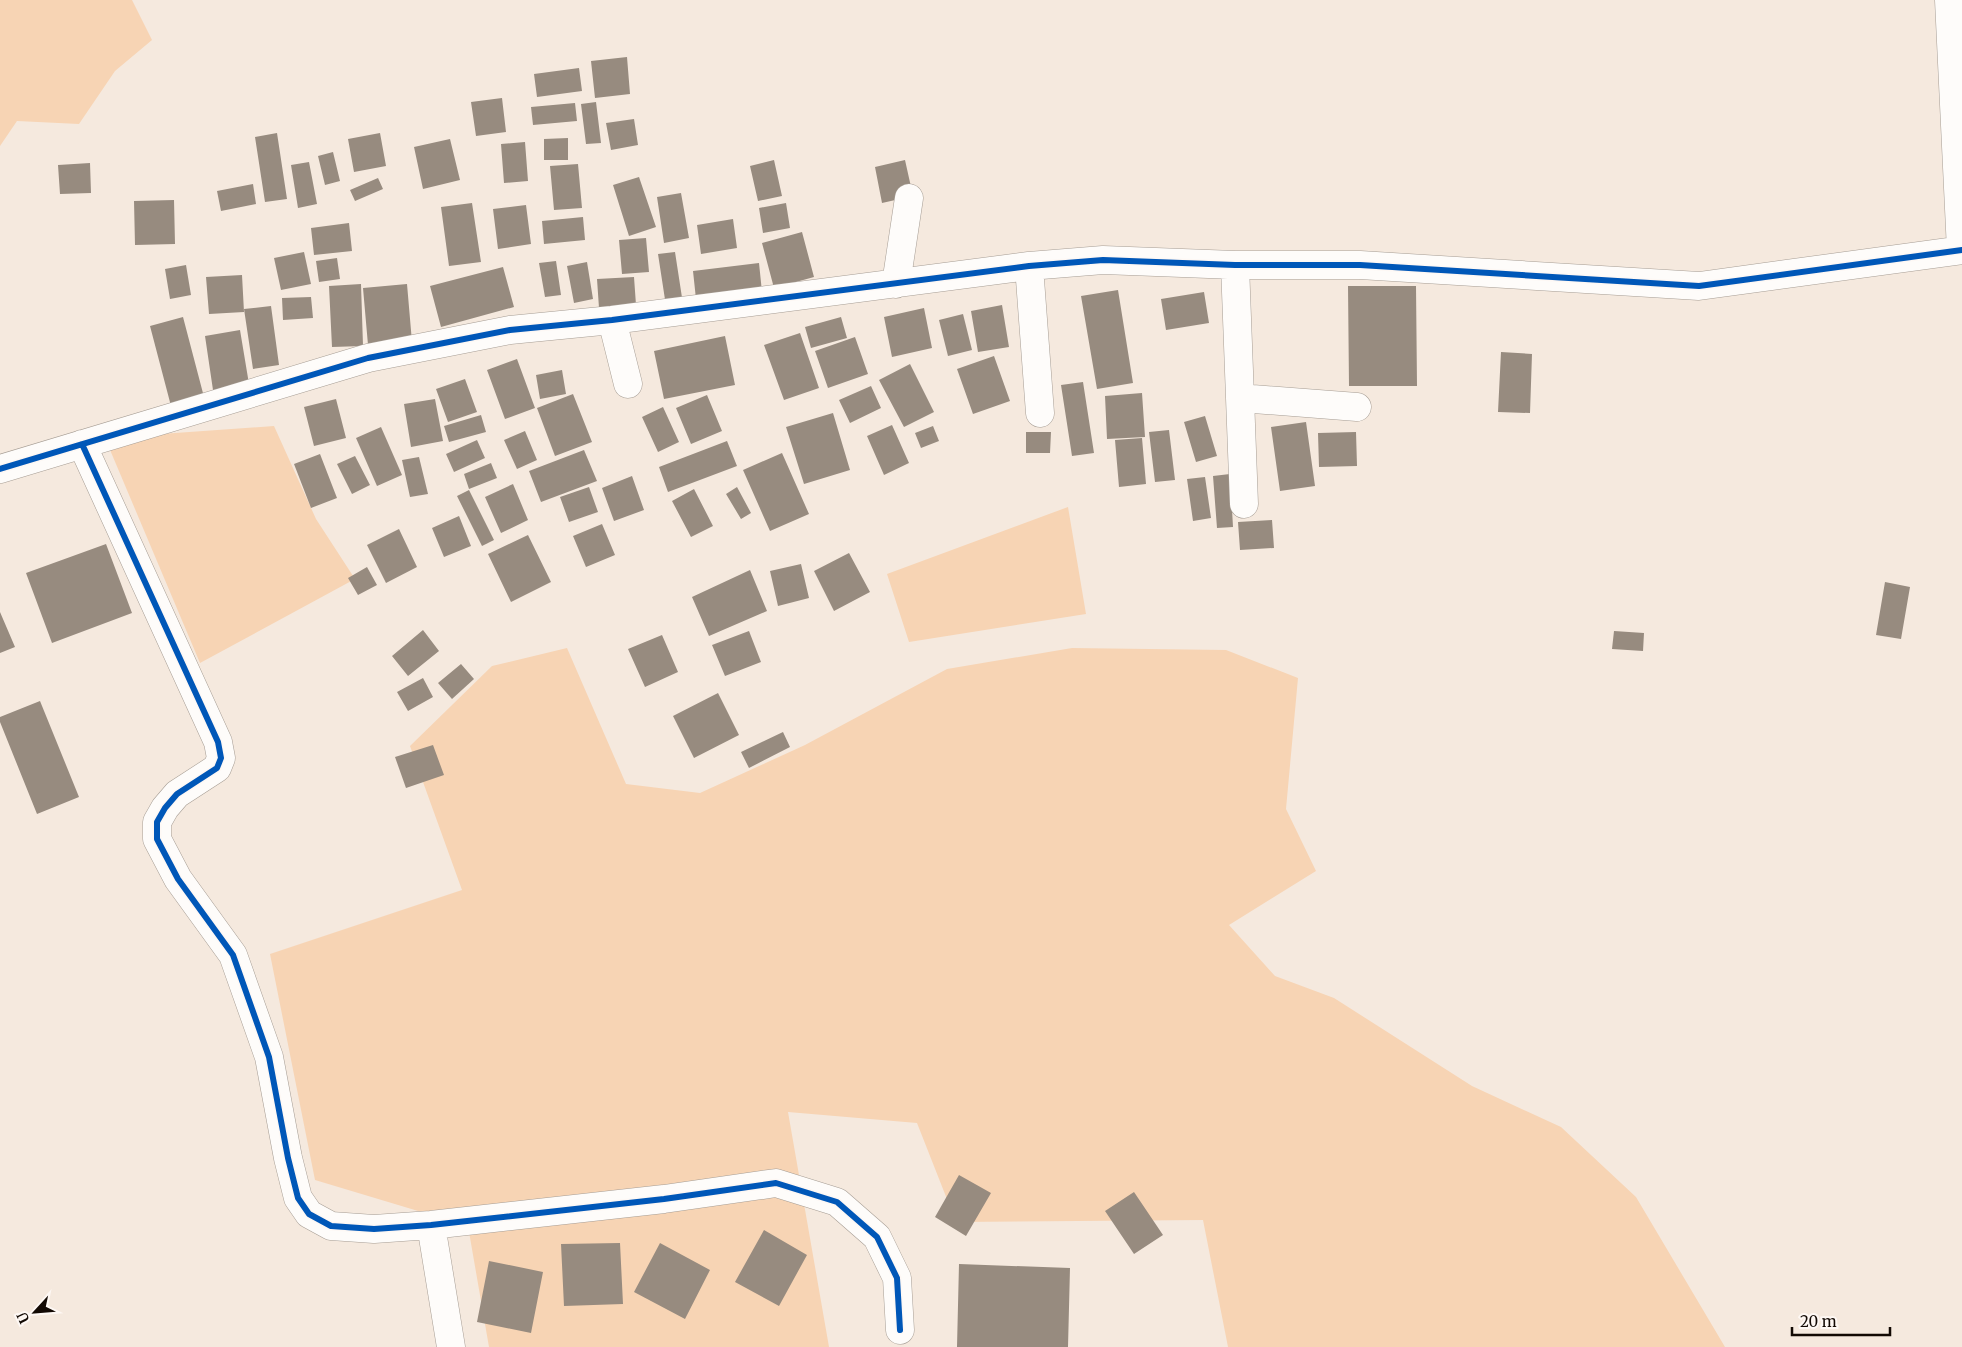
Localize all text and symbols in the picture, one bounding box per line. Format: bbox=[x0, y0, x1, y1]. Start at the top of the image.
north arrow bbox=[10, 1287, 60, 1337]
scale bar bbox=[1792, 1304, 1890, 1336]
text: U bbox=[13, 1309, 34, 1326]
text: 20 m bbox=[1800, 1312, 1837, 1331]

